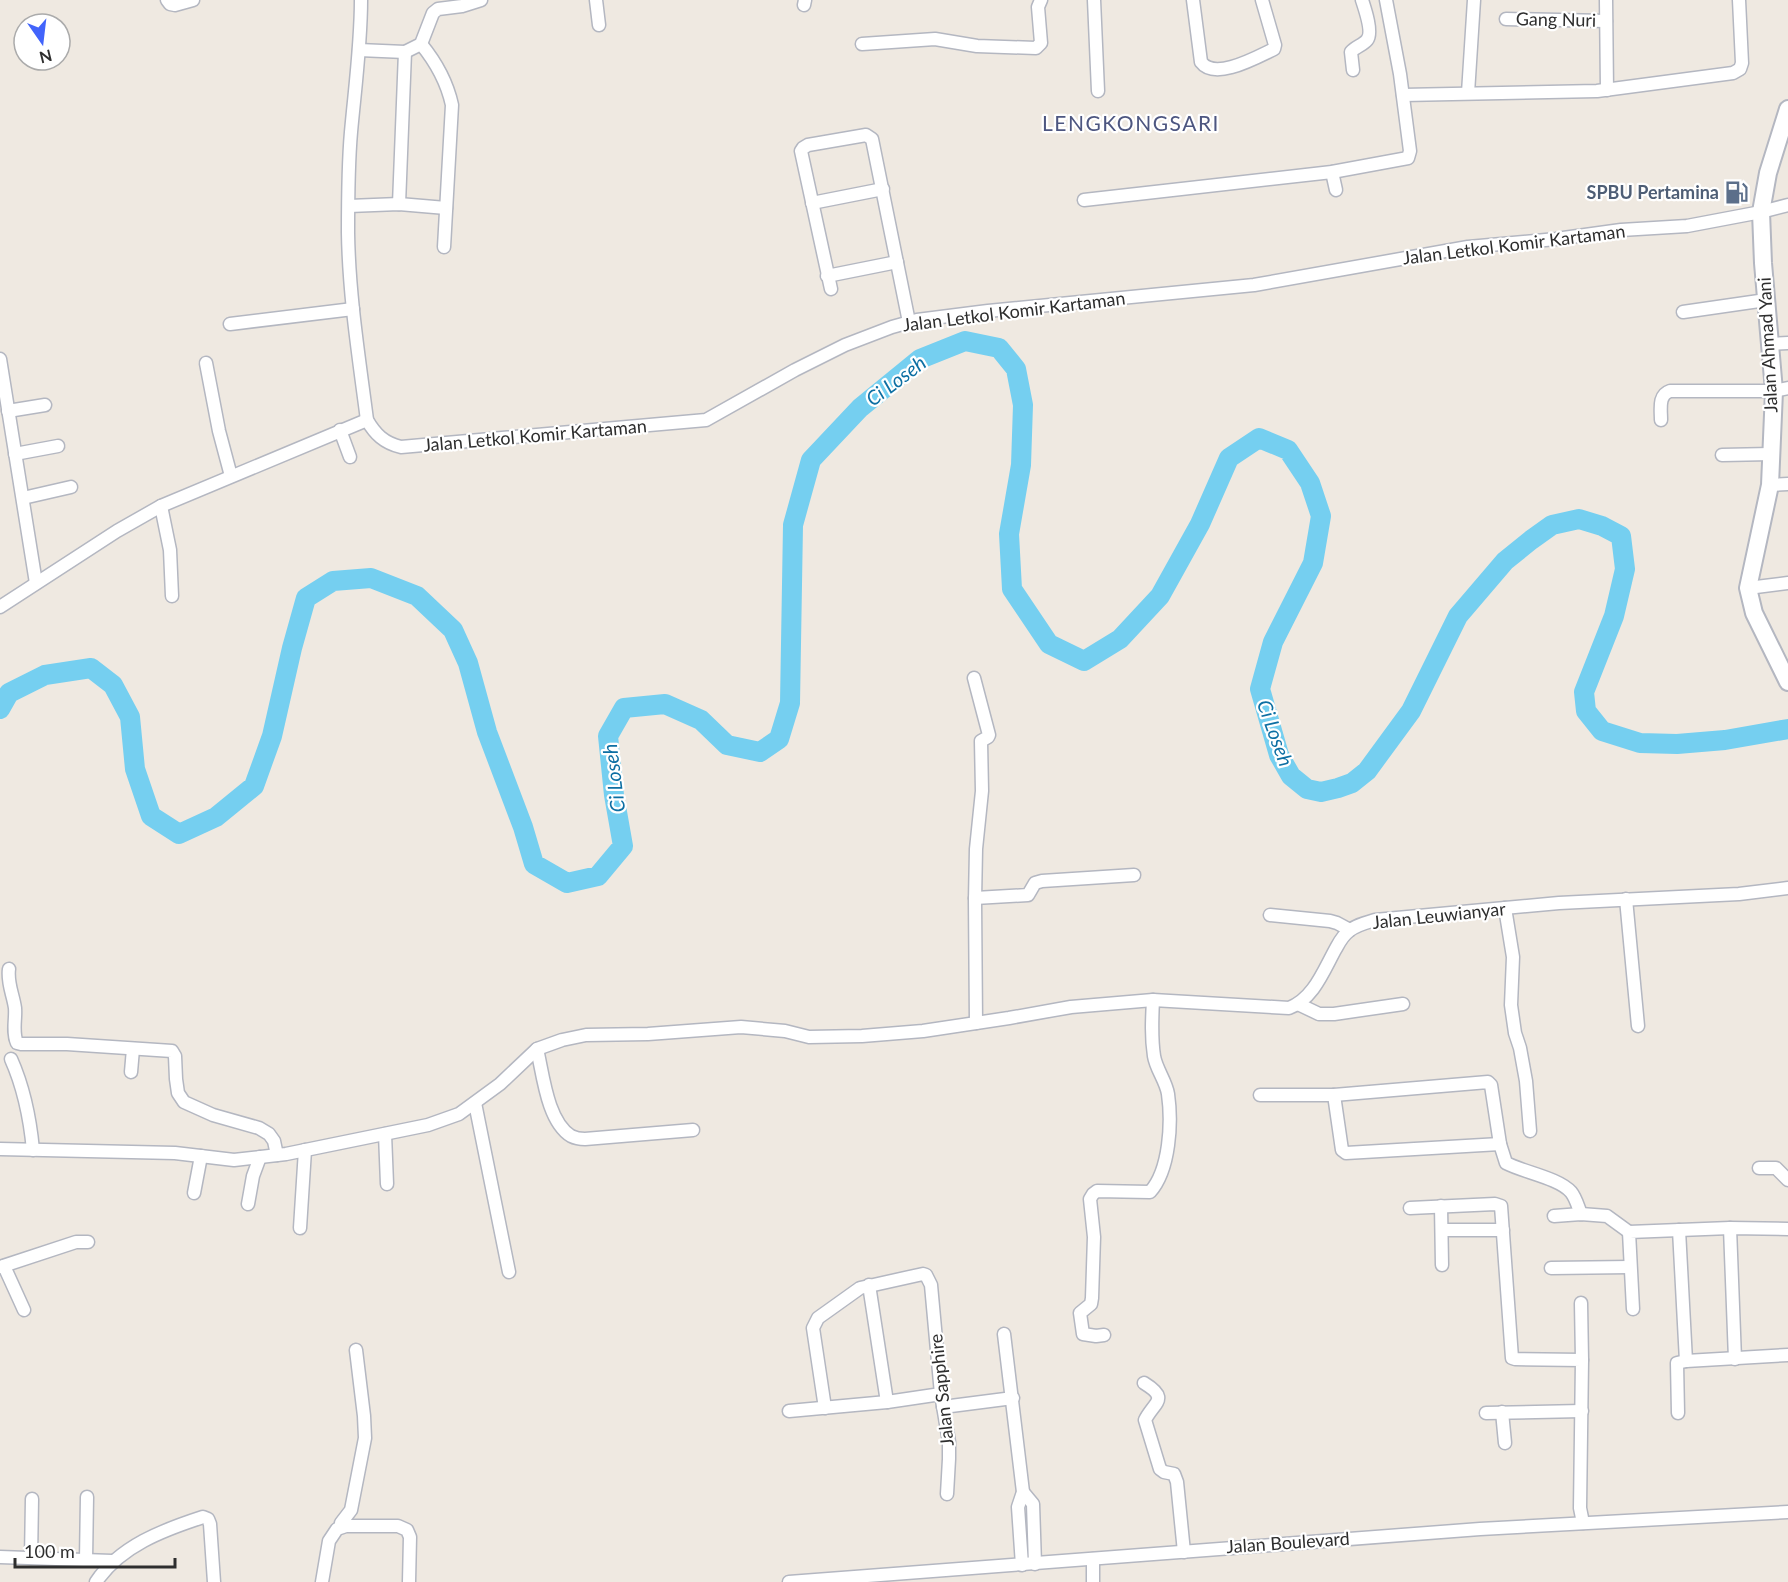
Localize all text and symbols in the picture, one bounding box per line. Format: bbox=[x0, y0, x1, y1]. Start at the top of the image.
street label: Gang Nuri bbox=[1516, 7, 1596, 31]
north arrow bbox=[12, 12, 72, 72]
text: N bbox=[37, 46, 54, 68]
district label: LENGKONGSARI bbox=[1042, 110, 1220, 135]
fuel station icon: SPBU Pertamina bbox=[1724, 180, 1750, 206]
place label: SPBU Pertamina bbox=[1587, 181, 1719, 203]
street label: Jalan Letkol Komir Kartaman bbox=[1401, 219, 1626, 269]
street label: Jalan Ahmad Yani bbox=[1752, 277, 1782, 413]
street label: Jalan Letkol Komir Kartaman bbox=[901, 286, 1126, 336]
water label: Ci Loseh bbox=[861, 350, 930, 411]
street label: Jalan Letkol Komir Kartaman bbox=[422, 414, 648, 456]
water label: Ci Loseh bbox=[1253, 696, 1299, 769]
water label: Ci Loseh bbox=[597, 742, 629, 814]
street label: Jalan Leuwianyar bbox=[1371, 897, 1507, 933]
street label: Jalan Sapphire bbox=[924, 1333, 958, 1447]
street label: Jalan Boulevard bbox=[1225, 1527, 1350, 1557]
scale bar bbox=[15, 1531, 176, 1569]
text: 100 m bbox=[24, 1540, 75, 1562]

